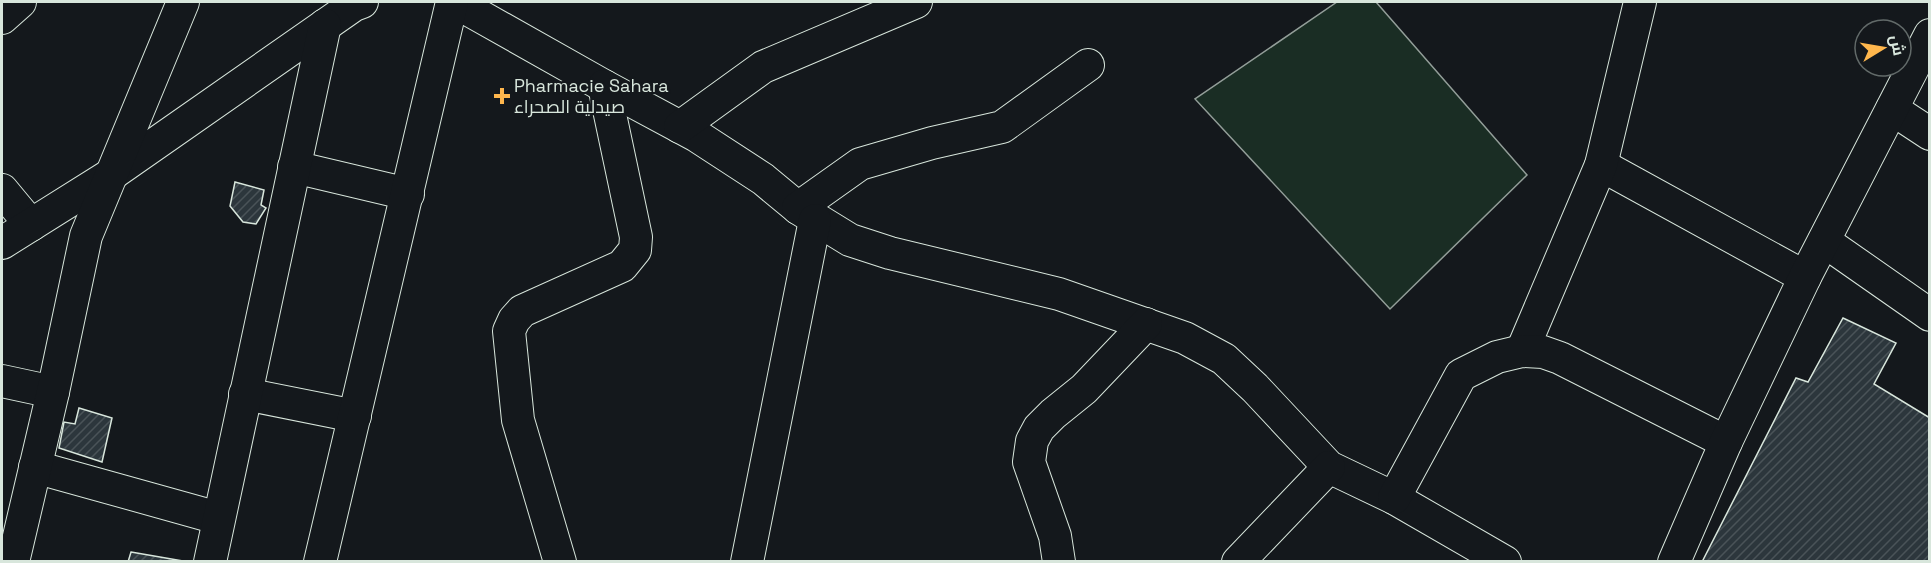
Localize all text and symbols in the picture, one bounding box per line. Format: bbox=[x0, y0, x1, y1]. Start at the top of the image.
north arrow bbox=[1853, 18, 1913, 78]
text: ش bbox=[1885, 33, 1909, 57]
place label: Pharmacie Sahara صيدلية الصحراء bbox=[514, 74, 669, 118]
marker: Pharmacie Sahara صيدلية الصحراء bbox=[495, 89, 509, 103]

